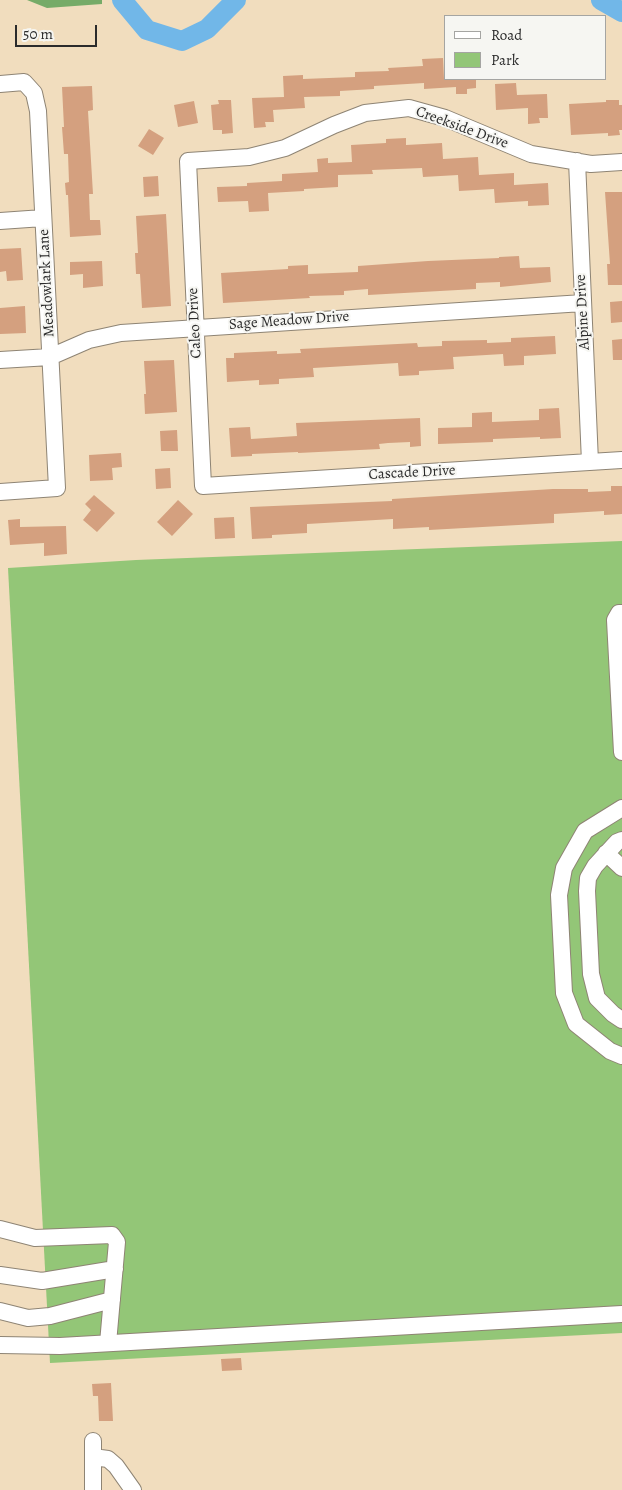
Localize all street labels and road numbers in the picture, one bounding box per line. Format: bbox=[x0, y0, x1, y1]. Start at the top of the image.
street label: Creekside Drive bbox=[413, 103, 511, 153]
street label: Meadowlark Lane bbox=[35, 228, 59, 338]
street label: Alpine Drive bbox=[572, 274, 594, 350]
street label: Caleo Drive bbox=[184, 287, 206, 359]
street label: Sage Meadow Drive bbox=[228, 308, 350, 334]
street label: Cascade Drive bbox=[368, 462, 456, 484]

